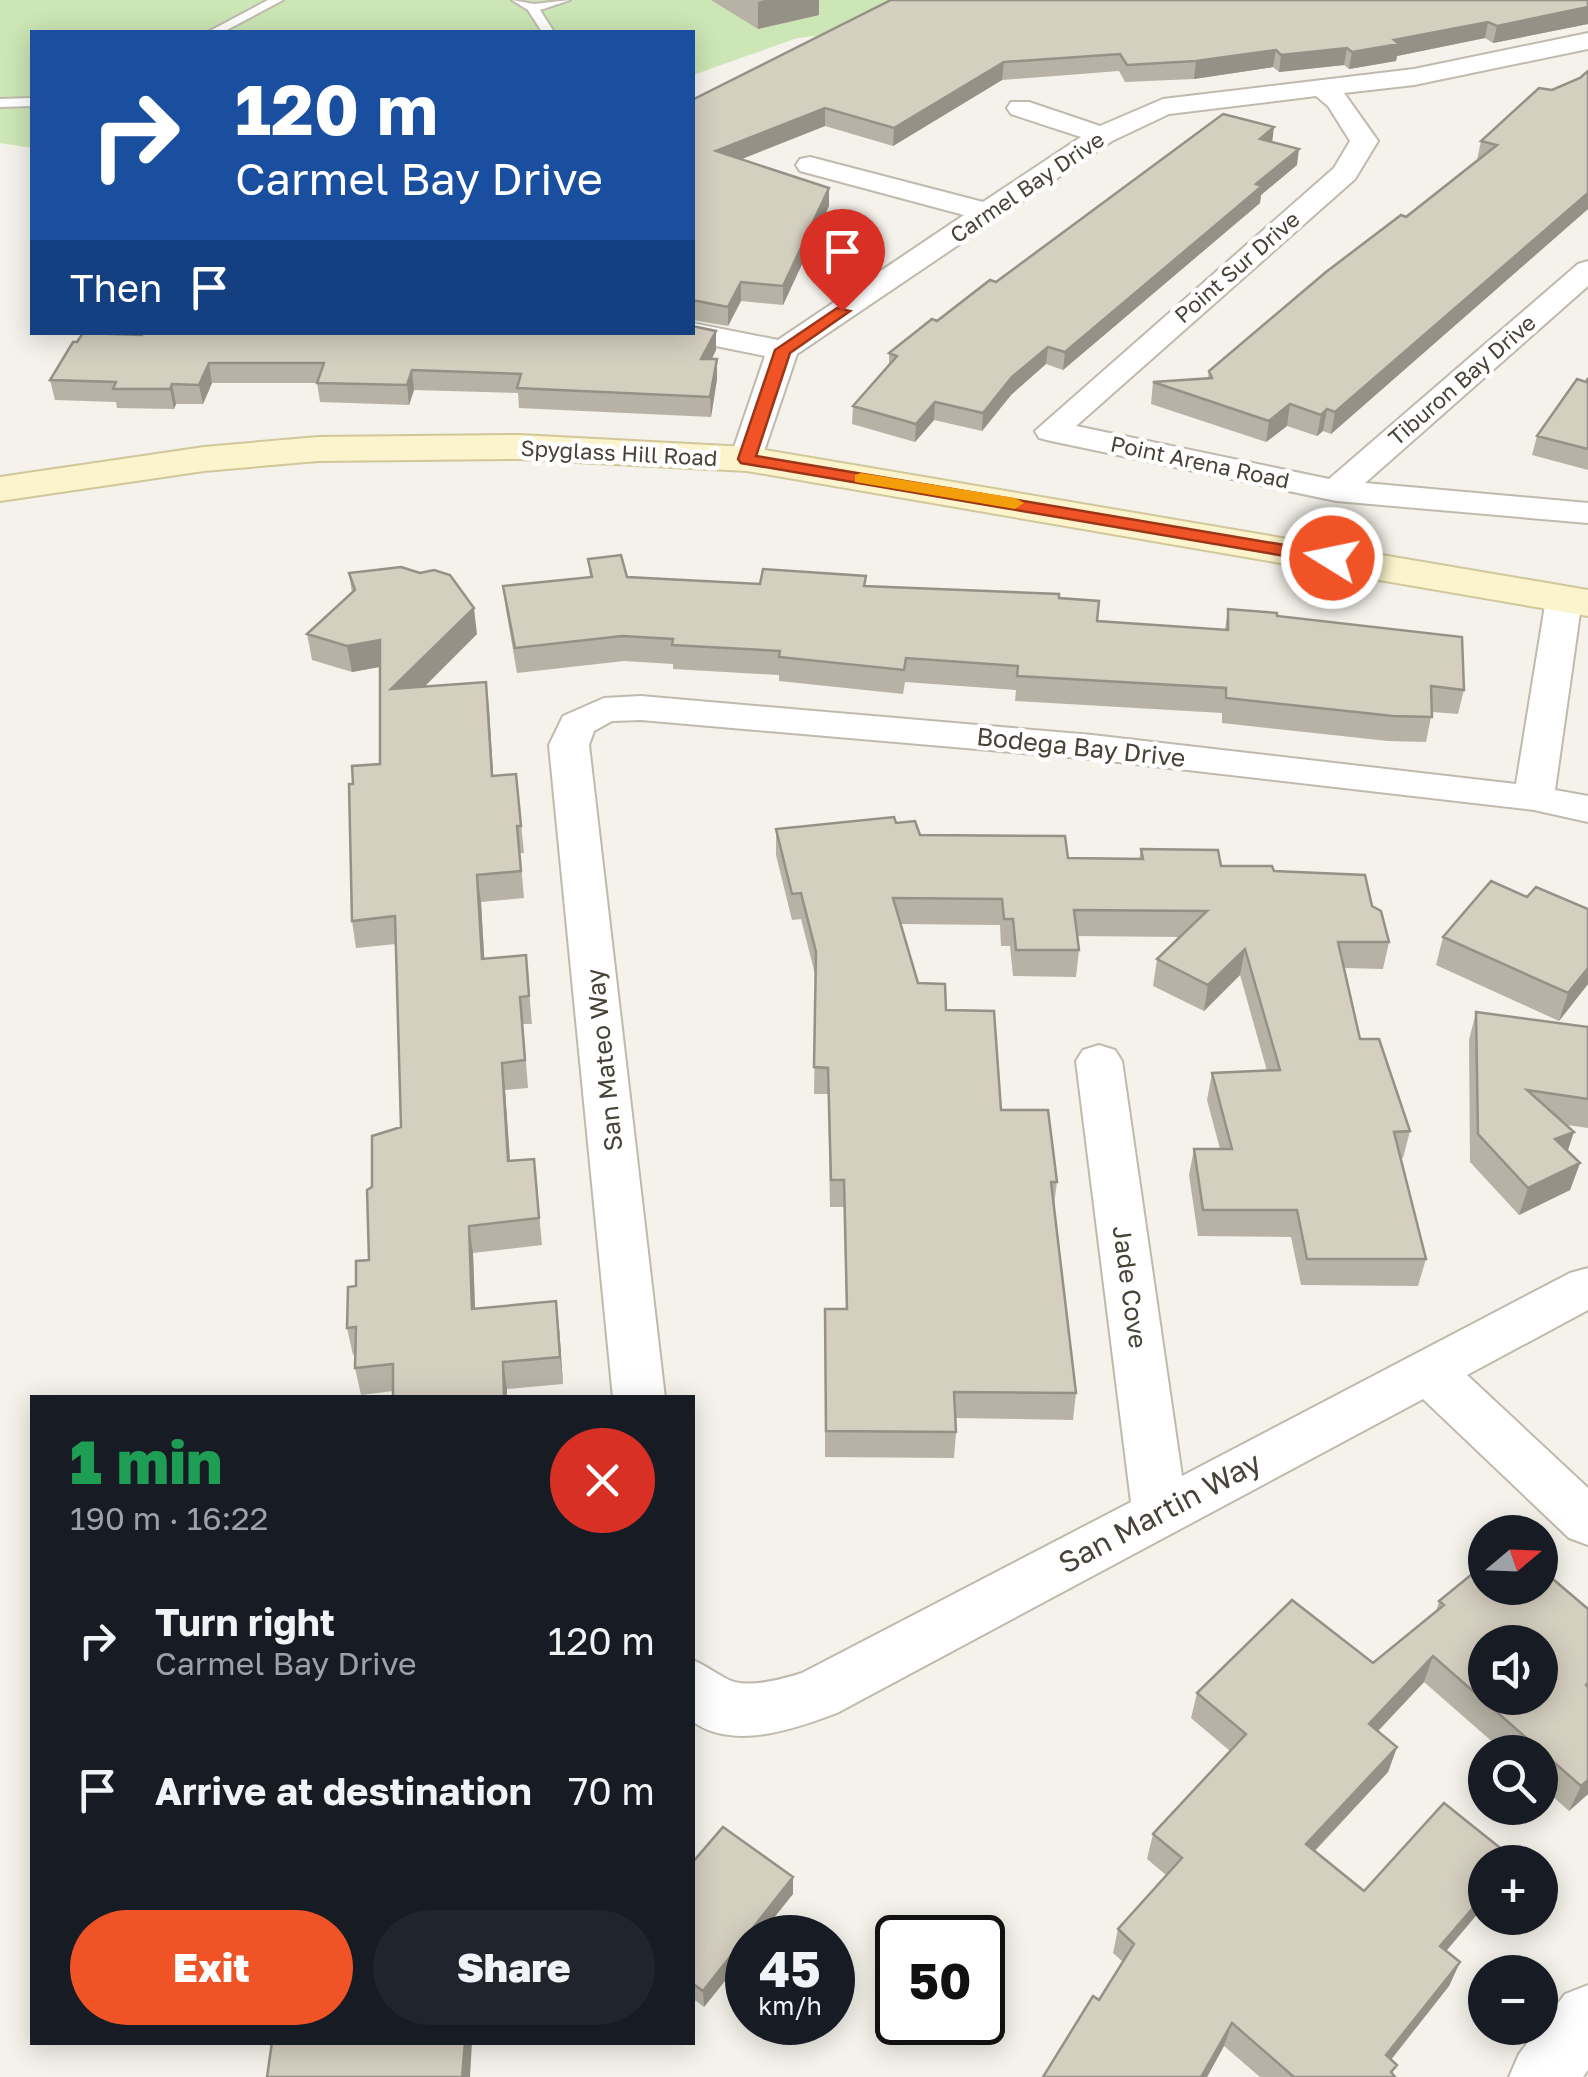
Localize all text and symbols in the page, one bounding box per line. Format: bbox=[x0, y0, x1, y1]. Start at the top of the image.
text: 120 m bbox=[235, 66, 438, 150]
icon: right bbox=[70, 70, 200, 200]
street label: Carmel Bay Drive bbox=[945, 125, 1109, 248]
text: Carmel Bay Drive bbox=[235, 151, 603, 205]
street label: Point Sur Drive bbox=[1169, 205, 1305, 328]
pin bbox=[800, 209, 885, 312]
icon: arrive bbox=[815, 224, 870, 279]
icon: arrive bbox=[182, 260, 237, 315]
text: Then bbox=[70, 265, 162, 310]
street label: Tiburon Bay Drive bbox=[1383, 308, 1541, 451]
street label: Point Arena Road bbox=[1108, 429, 1292, 494]
street label: Spyglass Hill Road bbox=[520, 434, 718, 471]
position arrow bbox=[1280, 506, 1384, 610]
street label: Bodega Bay Drive bbox=[975, 720, 1187, 773]
street label: San Mateo Way bbox=[578, 967, 629, 1153]
street label: Jade Cove bbox=[1107, 1224, 1154, 1350]
text: 1 min bbox=[70, 1425, 222, 1497]
button: close bbox=[550, 1428, 655, 1533]
street label: San Martin Way bbox=[1052, 1444, 1267, 1581]
text: 190 m · 16:22 bbox=[70, 1499, 268, 1537]
north arrow bbox=[1468, 1515, 1558, 1605]
map controls bbox=[1468, 1515, 1558, 2045]
text: Turn right bbox=[155, 1599, 335, 1644]
icon: right bbox=[70, 1613, 125, 1668]
text: 120 m bbox=[548, 1618, 655, 1663]
button: sound bbox=[1468, 1625, 1558, 1715]
text: Carmel Bay Drive bbox=[155, 1644, 417, 1682]
button: search bbox=[1468, 1735, 1558, 1825]
icon: arrive bbox=[70, 1763, 125, 1818]
text: Arrive at destination bbox=[155, 1768, 532, 1813]
text: 70 m bbox=[568, 1768, 655, 1813]
button: + bbox=[1468, 1845, 1558, 1935]
button: Exit bbox=[70, 1910, 353, 2025]
button: Share bbox=[373, 1910, 655, 2025]
speed limit sign: 50 bbox=[875, 1915, 1005, 2045]
text: 45 bbox=[759, 1938, 821, 1998]
button: − bbox=[1468, 1955, 1558, 2045]
text: km/h bbox=[758, 1990, 822, 2021]

